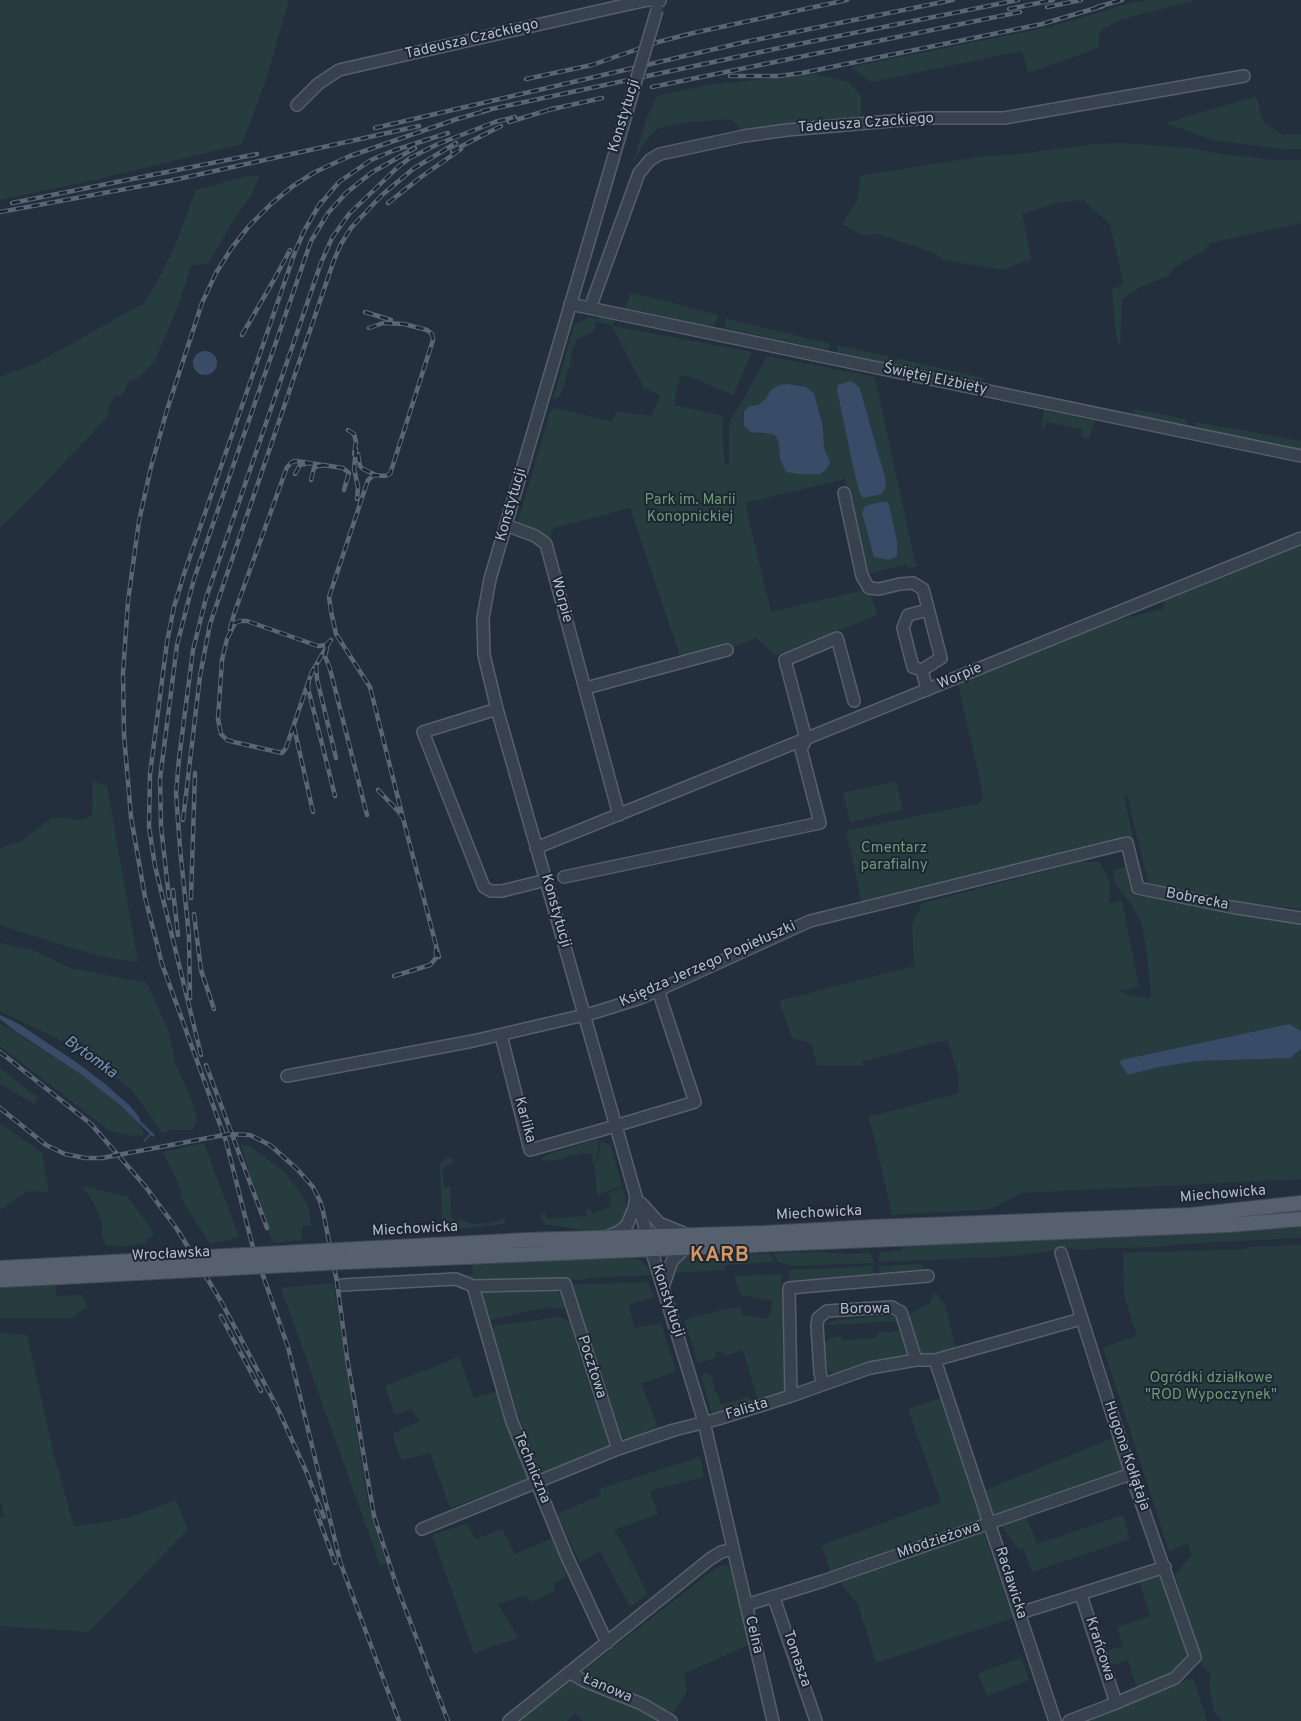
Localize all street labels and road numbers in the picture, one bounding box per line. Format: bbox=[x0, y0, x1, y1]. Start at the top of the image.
street label: Tadeusza Czackiego bbox=[404, 16, 540, 64]
street label: Konstytucji bbox=[605, 77, 645, 155]
street label: Tadeusza Czackiego bbox=[797, 110, 935, 138]
street label: Świętej Elżbiety bbox=[881, 360, 989, 400]
street label: Konstytucji bbox=[493, 466, 531, 544]
street label: Worpie bbox=[546, 575, 576, 625]
street label: Worpie bbox=[935, 660, 985, 694]
street label: Konstytucji bbox=[536, 872, 574, 950]
street label: Bobrecka bbox=[1164, 885, 1230, 915]
street label: Księdza Jerzego Popiełuszki bbox=[617, 918, 799, 1012]
street label: Karlika bbox=[509, 1095, 539, 1145]
street label: Miechowicka bbox=[1179, 1182, 1267, 1208]
street label: Miechowicka bbox=[776, 1203, 862, 1225]
street label: Miechowicka bbox=[372, 1219, 458, 1241]
street label: Wrocławska bbox=[131, 1244, 211, 1266]
street label: Konstytucji bbox=[647, 1262, 687, 1340]
street label: Borowa bbox=[840, 1301, 890, 1319]
street label: Pocztowa bbox=[572, 1333, 610, 1401]
street label: Falista bbox=[724, 1395, 770, 1425]
street label: Hugona Kołłątaja bbox=[1099, 1399, 1153, 1513]
street label: Techniczna bbox=[509, 1430, 553, 1506]
street label: Młodzieżowa bbox=[895, 1518, 983, 1564]
street label: Racławicka bbox=[990, 1545, 1030, 1621]
street label: Celna bbox=[740, 1614, 766, 1656]
street label: Krańcowa bbox=[1080, 1615, 1118, 1683]
street label: Tomasza bbox=[778, 1628, 814, 1690]
street label: Łanowa bbox=[580, 1671, 634, 1707]

